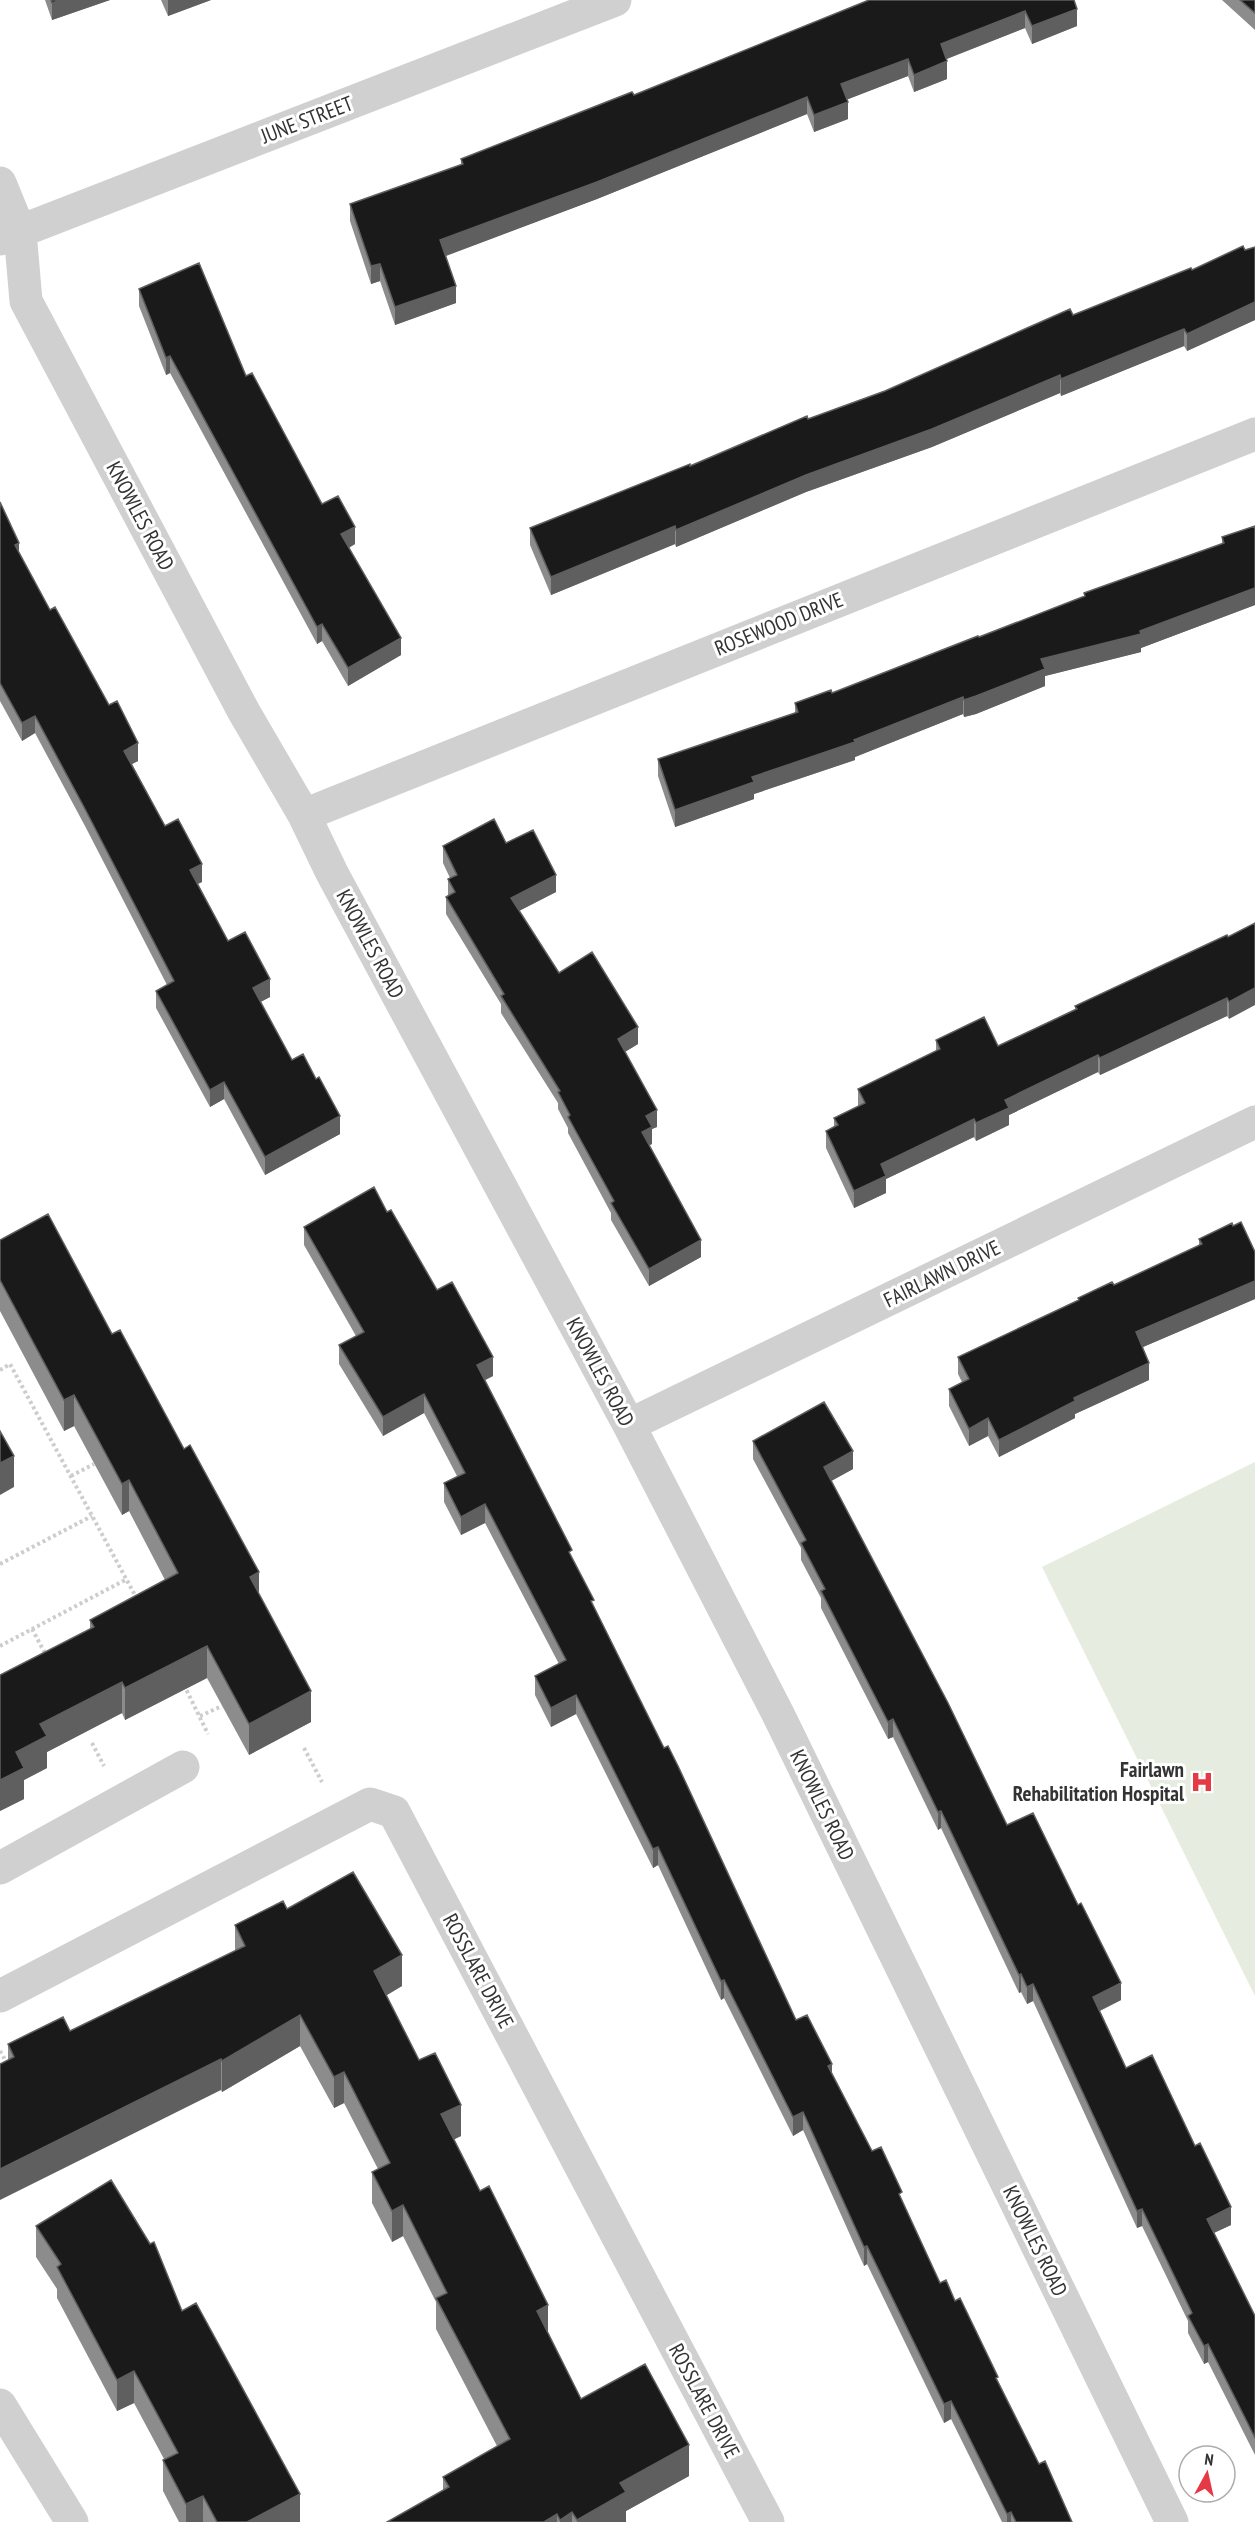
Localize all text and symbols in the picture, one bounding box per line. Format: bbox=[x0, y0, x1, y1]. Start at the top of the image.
street label: JUNE STREET bbox=[256, 89, 357, 150]
street label: KNOWLES ROAD bbox=[100, 457, 180, 575]
street label: ROSEWOOD DRIVE bbox=[711, 586, 847, 662]
street label: KNOWLES ROAD bbox=[330, 885, 410, 1003]
street label: FAIRLAWN DRIVE bbox=[879, 1234, 1005, 1313]
street label: KNOWLES ROAD bbox=[560, 1313, 640, 1431]
street label: KNOWLES ROAD bbox=[784, 1745, 861, 1864]
place label: Fairlawn Rehabilitation Hospital bbox=[1013, 1756, 1185, 1807]
hospital icon: Fairlawn Rehabilitation Hospital bbox=[1189, 1769, 1215, 1795]
street label: ROSSLARE DRIVE bbox=[437, 1909, 520, 2033]
street label: KNOWLES ROAD bbox=[997, 2181, 1074, 2300]
street label: ROSSLARE DRIVE bbox=[663, 2339, 746, 2463]
north arrow bbox=[1177, 2444, 1237, 2504]
text: N bbox=[1203, 2449, 1215, 2470]

